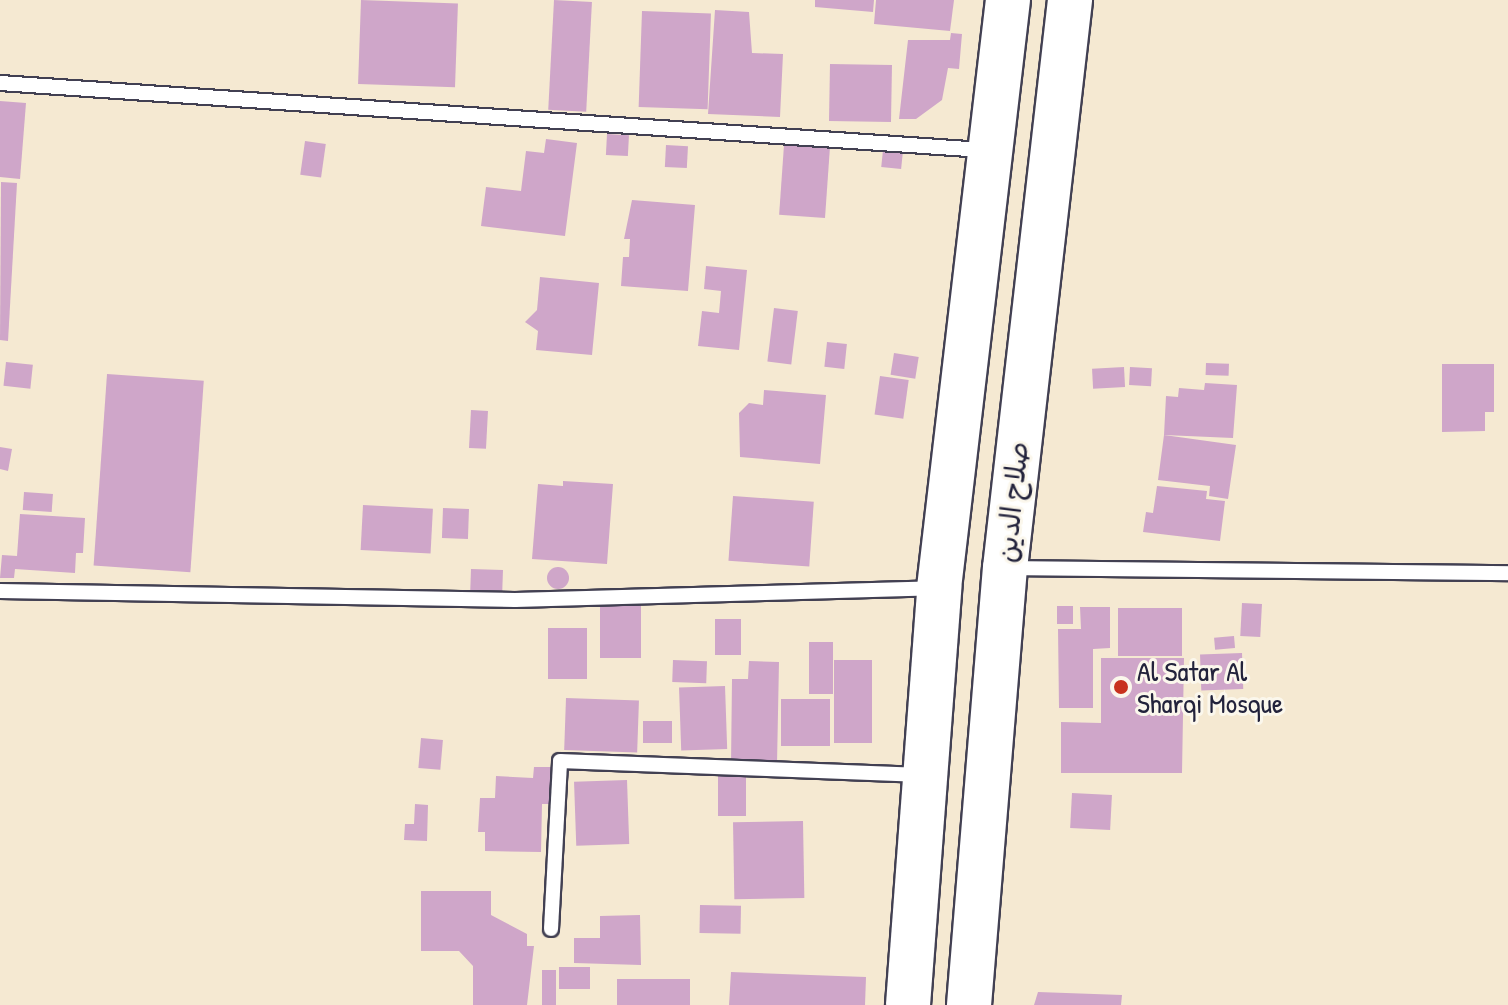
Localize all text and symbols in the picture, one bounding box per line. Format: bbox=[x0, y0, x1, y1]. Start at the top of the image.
street label: صلاح الدين bbox=[989, 440, 1035, 564]
place label: Al Satar Al Sharqi Mosque bbox=[1137, 654, 1283, 720]
marker: Al Satar Al Sharqi Mosque bbox=[1112, 678, 1130, 696]

